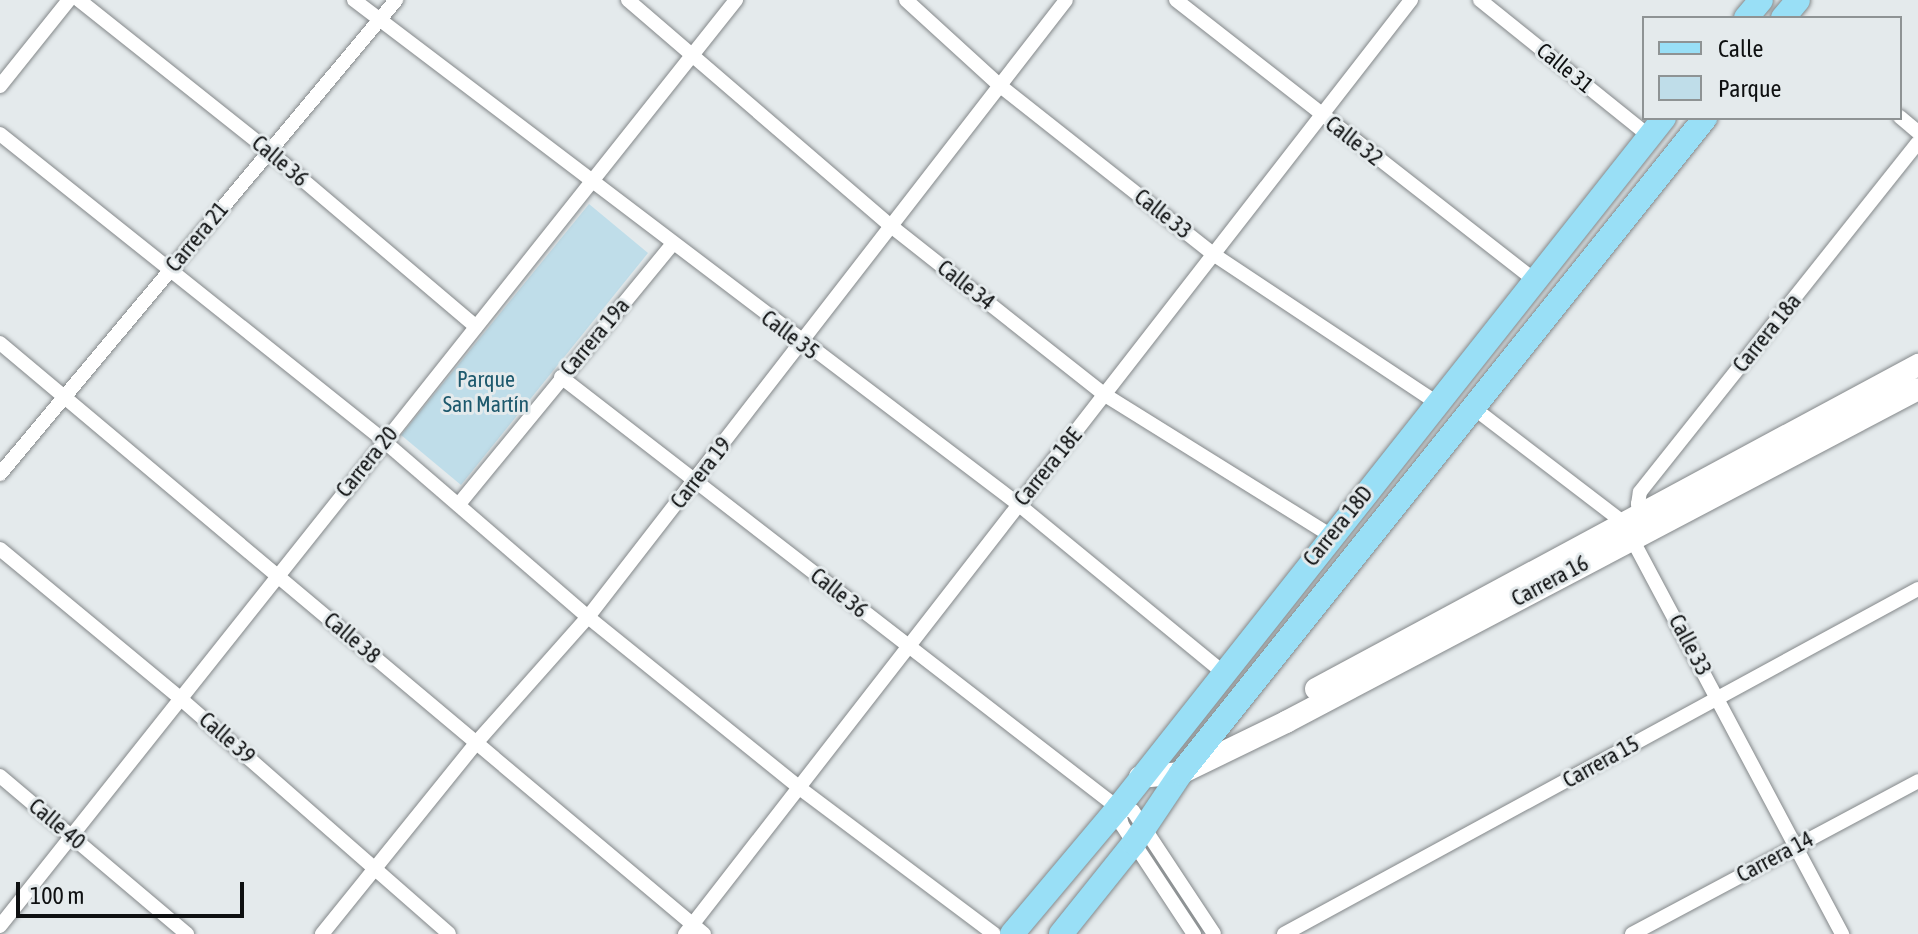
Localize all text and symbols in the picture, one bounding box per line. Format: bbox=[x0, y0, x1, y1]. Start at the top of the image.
legend bbox=[1642, 16, 1902, 120]
text: Calle bbox=[1718, 35, 1763, 62]
street label: Calle 31 bbox=[1531, 37, 1599, 99]
text: Parque bbox=[1718, 75, 1781, 102]
street label: Calle 32 bbox=[1320, 111, 1388, 171]
street label: Calle 36 bbox=[247, 130, 313, 192]
street label: Calle 33 bbox=[1129, 184, 1197, 244]
street label: Carrera 21 bbox=[160, 197, 234, 277]
street label: Calle 34 bbox=[932, 255, 1000, 315]
street label: Carrera 18a bbox=[1727, 288, 1807, 378]
street label: Carrera 19a bbox=[555, 293, 635, 381]
street label: Calle 35 bbox=[756, 305, 824, 365]
park label: Parque San Martín bbox=[443, 366, 529, 418]
street label: Carrera 20 bbox=[331, 421, 403, 503]
street label: Carrera 18E bbox=[1009, 423, 1087, 511]
street label: Carrera 19 bbox=[665, 432, 737, 514]
street label: Carrera 18D bbox=[1298, 481, 1378, 571]
street label: Carrera 16 bbox=[1507, 550, 1593, 612]
street label: Calle 36 bbox=[805, 563, 873, 623]
street label: Calle 38 bbox=[319, 607, 385, 669]
street label: Calle 33 bbox=[1663, 610, 1717, 680]
street label: Calle 39 bbox=[194, 707, 260, 769]
street label: Carrera 15 bbox=[1558, 730, 1644, 794]
street label: Calle 40 bbox=[24, 793, 90, 855]
street label: Carrera 14 bbox=[1732, 826, 1818, 888]
scale bar bbox=[20, 866, 248, 916]
text: 100 m bbox=[30, 882, 84, 909]

